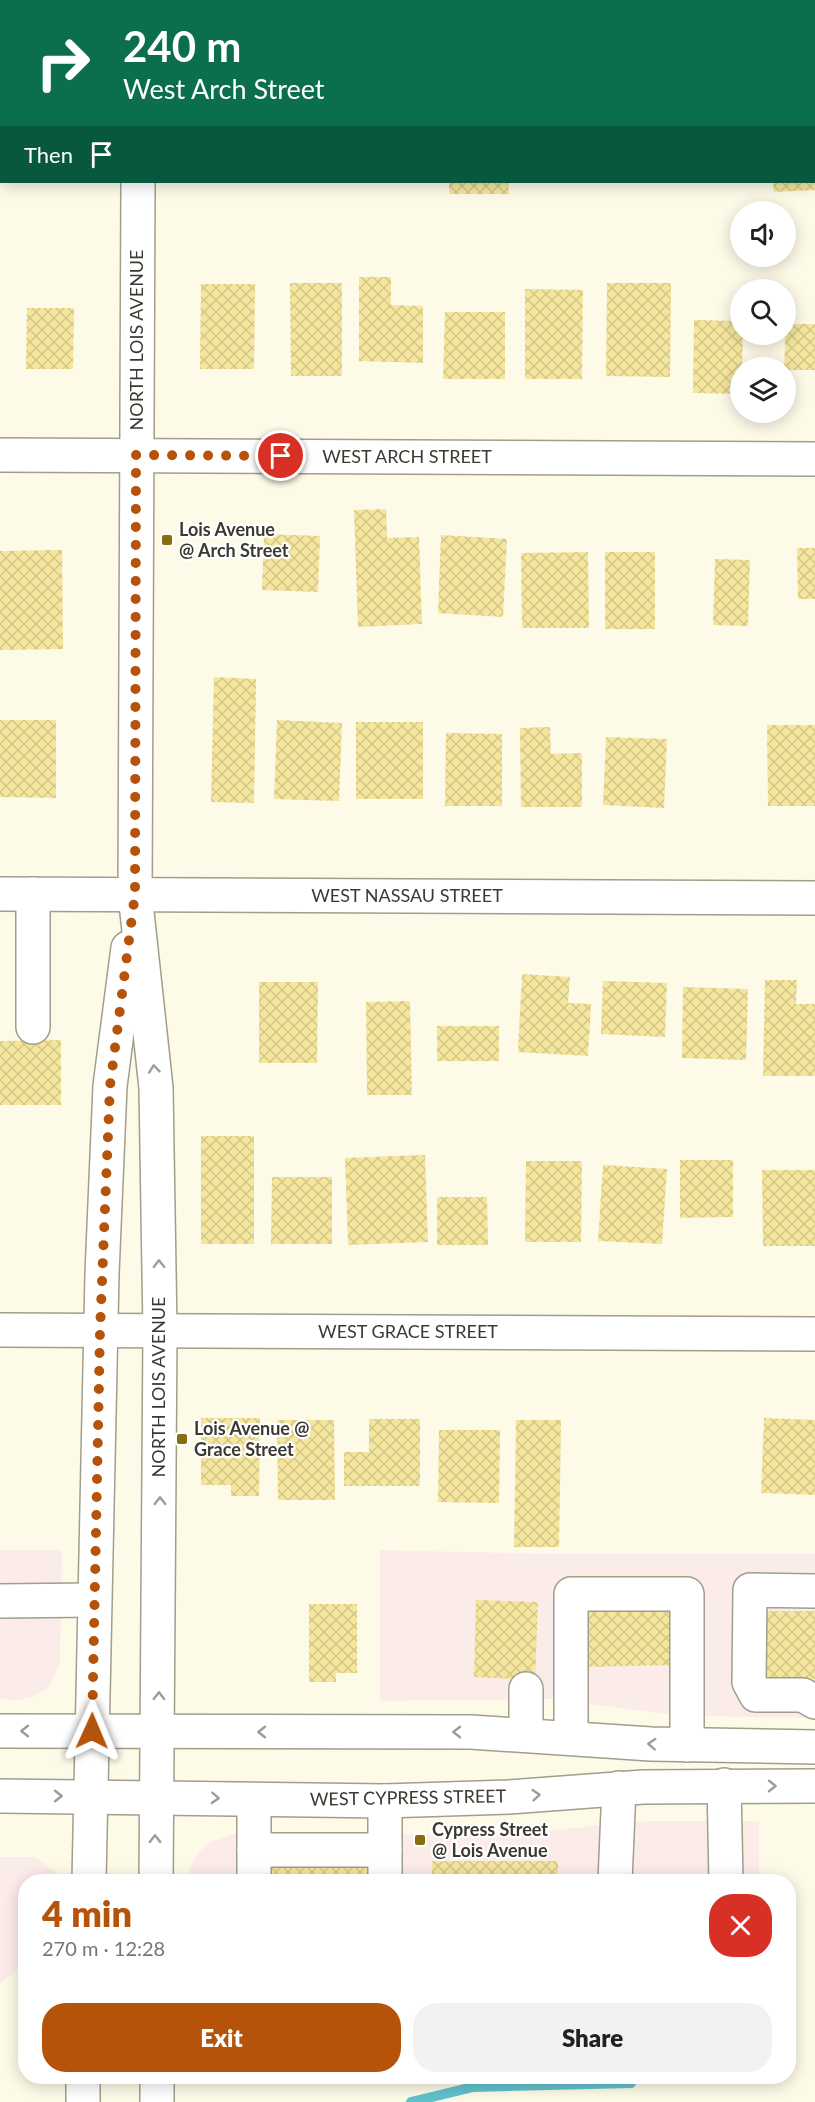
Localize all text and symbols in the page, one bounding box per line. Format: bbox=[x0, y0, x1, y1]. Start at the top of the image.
text: 240 m bbox=[123, 21, 241, 71]
icon: right bbox=[24, 24, 102, 102]
text: West Arch Street bbox=[123, 72, 325, 105]
icon: arrive bbox=[85, 138, 118, 171]
text: Then bbox=[24, 141, 73, 168]
map controls bbox=[730, 201, 796, 423]
button: sound bbox=[730, 201, 796, 267]
street label: NORTH LOIS AVENUE bbox=[125, 249, 147, 431]
button: search bbox=[730, 279, 796, 345]
button: layers bbox=[730, 357, 796, 423]
pin bbox=[255, 430, 306, 481]
icon: arrive bbox=[264, 439, 297, 472]
street label: WEST ARCH STREET bbox=[322, 445, 492, 467]
place label: Lois Avenue @ Arch Street bbox=[179, 518, 289, 561]
marker: Lois Avenue @ Arch Street bbox=[160, 533, 174, 547]
street label: WEST NASSAU STREET bbox=[311, 884, 503, 906]
one-way arrow bbox=[148, 1064, 161, 1073]
one-way arrow bbox=[153, 1259, 165, 1268]
street label: NORTH LOIS AVENUE bbox=[147, 1296, 169, 1478]
street label: WEST GRACE STREET bbox=[318, 1320, 498, 1342]
place label: Lois Avenue @ Grace Street bbox=[194, 1417, 310, 1460]
marker: Lois Avenue @ Grace Street bbox=[175, 1432, 189, 1446]
one-way arrow bbox=[154, 1496, 166, 1505]
one-way arrow bbox=[153, 1691, 165, 1700]
position arrow bbox=[60, 1699, 124, 1763]
one-way arrow bbox=[21, 1725, 30, 1737]
one-way arrow bbox=[257, 1726, 266, 1738]
one-way arrow bbox=[452, 1726, 461, 1738]
one-way arrow bbox=[647, 1738, 656, 1751]
one-way arrow bbox=[768, 1780, 777, 1792]
street label: WEST CYPRESS STREET bbox=[310, 1784, 507, 1810]
one-way arrow bbox=[531, 1789, 540, 1802]
one-way arrow bbox=[54, 1790, 63, 1802]
one-way arrow bbox=[210, 1791, 219, 1804]
place label: Cypress Street @ Lois Avenue bbox=[432, 1818, 548, 1861]
marker: Cypress Street @ Lois Avenue bbox=[413, 1833, 427, 1847]
one-way arrow bbox=[149, 1834, 162, 1843]
text: 4 min bbox=[42, 1891, 132, 1935]
button: close bbox=[709, 1894, 772, 1957]
text: 270 m · 12:28 bbox=[42, 1936, 165, 1960]
button: Exit bbox=[42, 2003, 401, 2072]
button: Share bbox=[413, 2003, 772, 2072]

